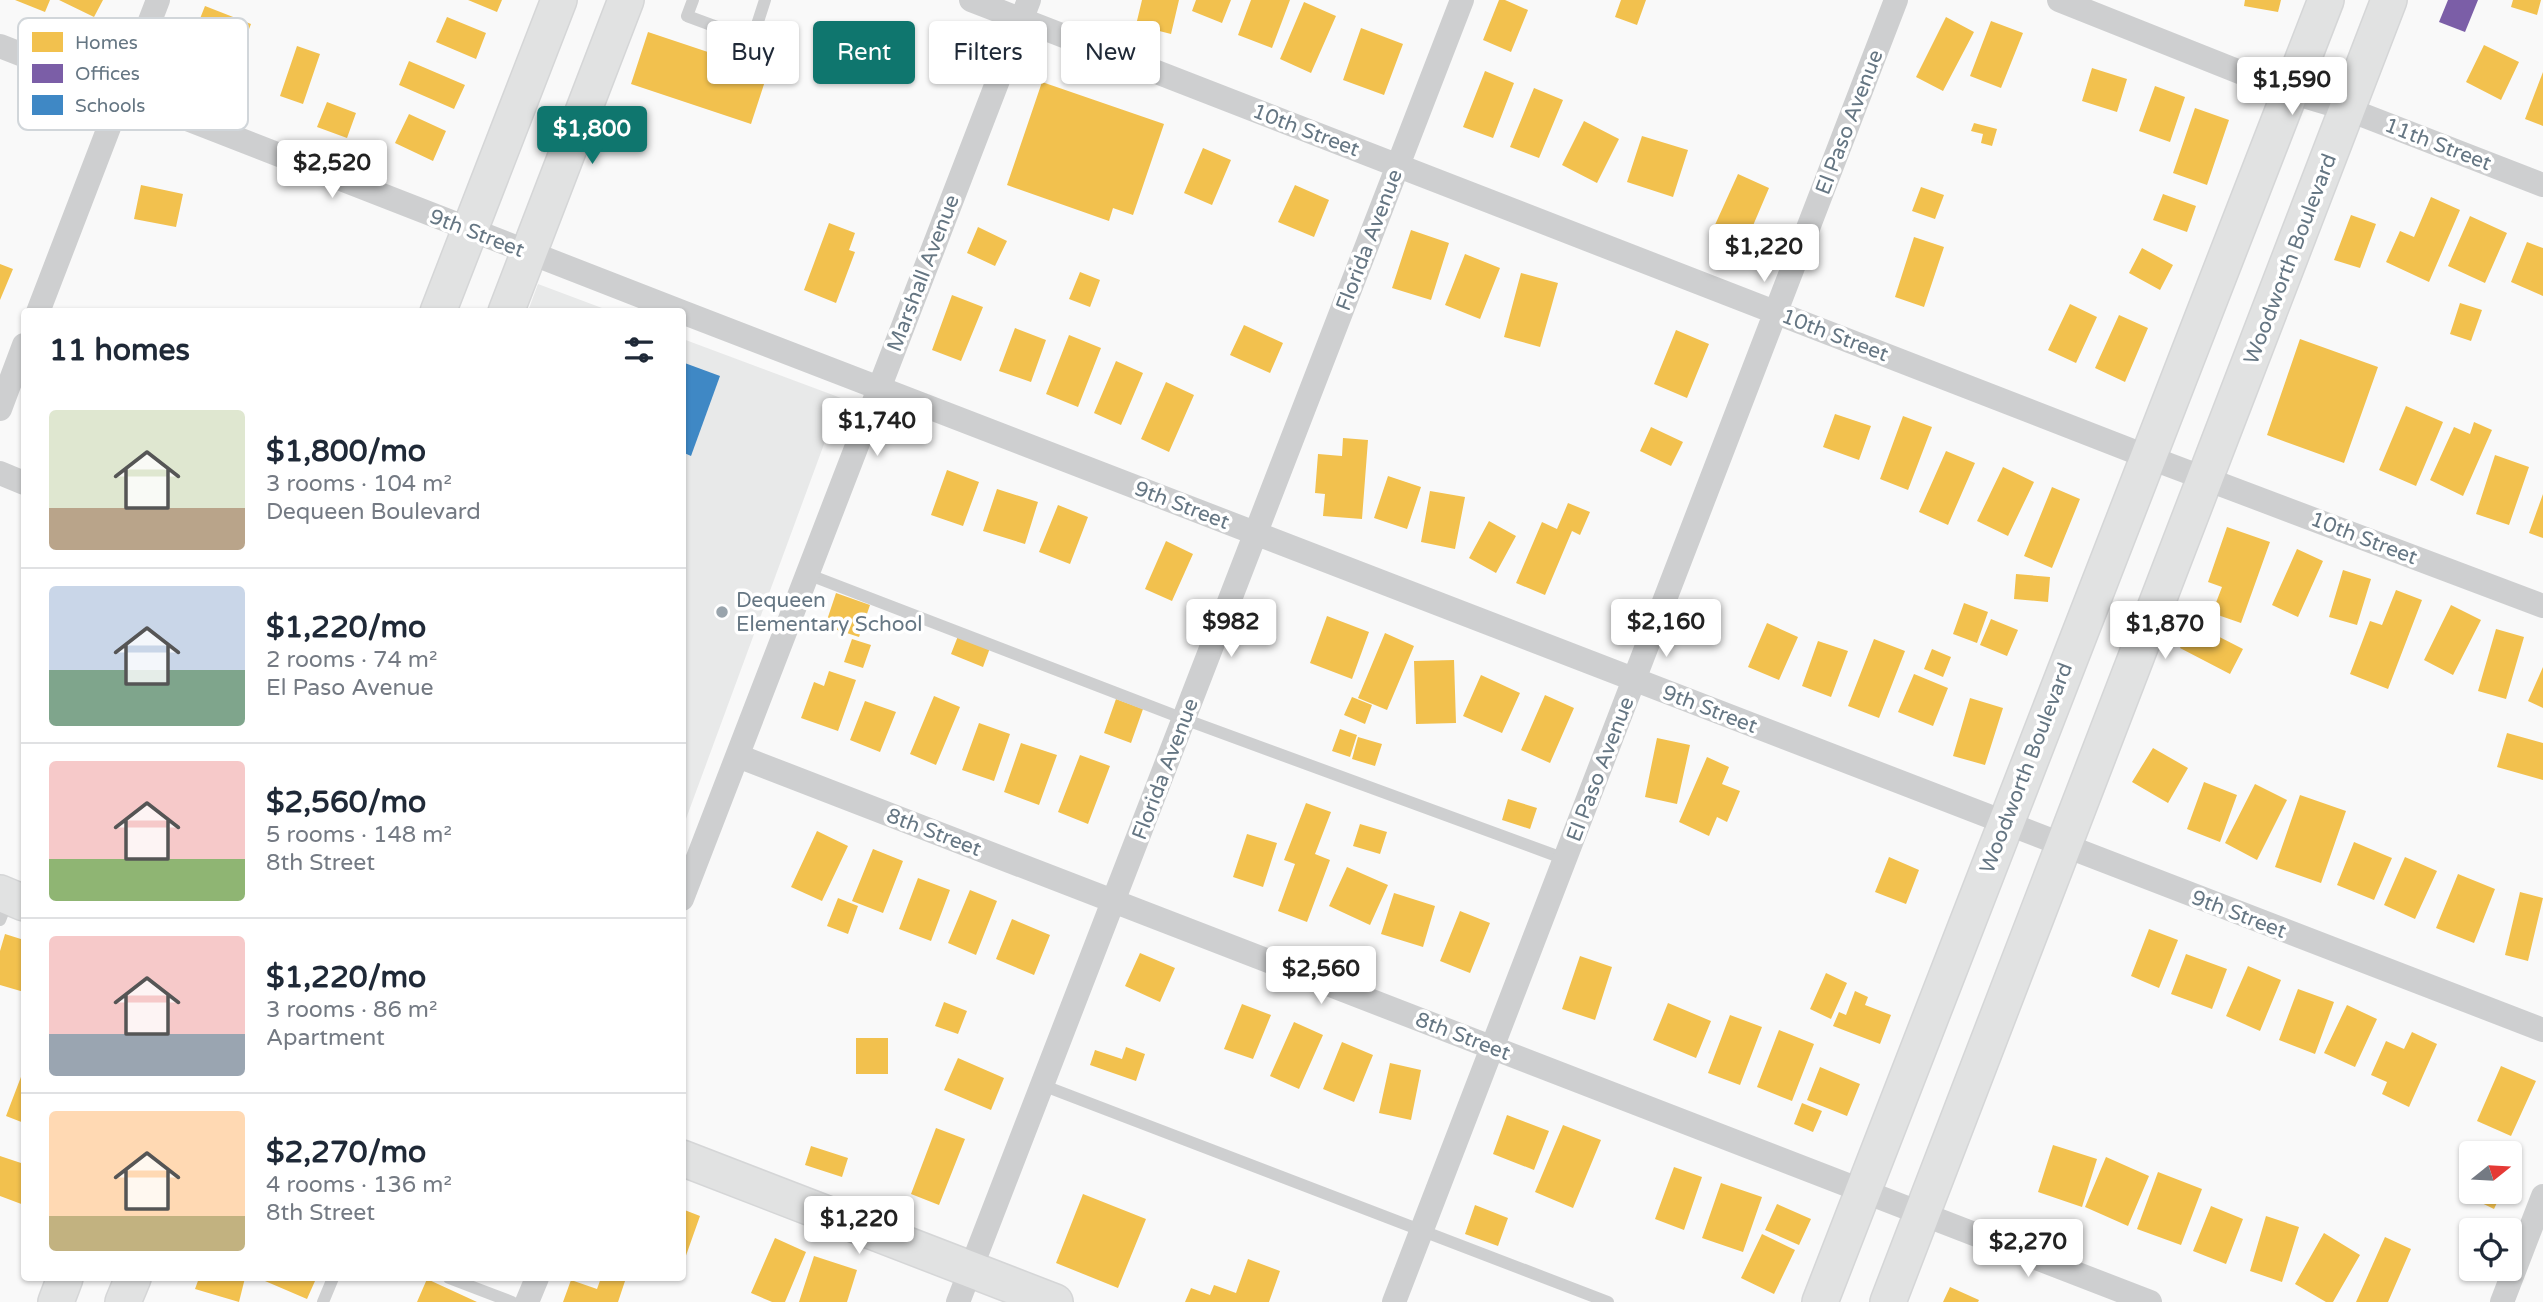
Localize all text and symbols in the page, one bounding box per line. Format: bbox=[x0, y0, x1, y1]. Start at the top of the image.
legend bbox=[18, 18, 248, 130]
chip: Buy bbox=[707, 21, 799, 84]
chip: Rent bbox=[813, 21, 915, 84]
chip: Filters bbox=[929, 21, 1047, 84]
chip: New bbox=[1061, 21, 1160, 84]
text: Homes bbox=[75, 32, 138, 54]
street label: El Paso Avenue bbox=[1810, 46, 1889, 198]
pin: $1,590 bbox=[2235, 58, 2349, 117]
text: Offices bbox=[75, 63, 140, 85]
text: $1,590 bbox=[2253, 66, 2331, 94]
text: Schools bbox=[75, 95, 145, 117]
street label: 10th Street bbox=[1249, 99, 1363, 162]
pin: $1,800 bbox=[535, 106, 649, 166]
street label: 11th Street bbox=[2381, 113, 2495, 176]
text: $1,800 bbox=[553, 115, 631, 143]
pin: $2,520 bbox=[275, 140, 389, 200]
text: $2,520 bbox=[293, 149, 371, 177]
street label: Woodworth Boulevard bbox=[2239, 150, 2342, 368]
street label: Florida Avenue bbox=[1331, 166, 1408, 314]
street label: Marshall Avenue bbox=[882, 191, 965, 355]
street label: 9th Street bbox=[426, 204, 528, 263]
pin: $1,220 bbox=[1707, 224, 1821, 284]
text: $1,220 bbox=[1725, 233, 1803, 261]
street label: 10th Street bbox=[1778, 304, 1892, 367]
icon: filters bbox=[620, 331, 658, 369]
text: 11 homes bbox=[49, 332, 190, 369]
pin: $1,740 bbox=[820, 398, 934, 458]
text: $1,740 bbox=[838, 407, 916, 435]
text: $1,800/mo bbox=[266, 433, 426, 470]
icon: home bbox=[105, 438, 189, 522]
text: 3 rooms · 104 m² bbox=[266, 470, 452, 498]
street label: 9th Street bbox=[1131, 476, 1233, 535]
text: Dequeen Boulevard bbox=[266, 498, 481, 526]
street label: 10th Street bbox=[2307, 507, 2421, 570]
place label: Dequeen Elementary School bbox=[736, 588, 923, 637]
pin: $982 bbox=[1190, 600, 1272, 659]
pin: $2,160 bbox=[1609, 600, 1723, 659]
pin: $1,870 bbox=[2108, 602, 2222, 661]
marker: Dequeen Elementary School bbox=[714, 604, 730, 620]
text: $982 bbox=[1202, 608, 1260, 636]
text: $2,160 bbox=[1627, 608, 1705, 636]
text: $1,220/mo bbox=[266, 609, 426, 646]
text: $1,870 bbox=[2126, 610, 2204, 638]
icon: home bbox=[105, 614, 189, 698]
text: 2 rooms · 74 m² bbox=[266, 646, 437, 674]
street label: Woodworth Boulevard bbox=[1975, 659, 2078, 877]
text: El Paso Avenue bbox=[266, 674, 434, 702]
street label: 9th Street bbox=[1659, 680, 1761, 739]
street label: El Paso Avenue bbox=[1561, 693, 1640, 845]
street label: Florida Avenue bbox=[1127, 695, 1204, 843]
text: $2,560/mo bbox=[266, 784, 426, 821]
icon: home bbox=[105, 789, 189, 873]
street label: 8th Street bbox=[883, 803, 985, 862]
text: 5 rooms · 148 m² bbox=[266, 821, 452, 849]
text: 8th Street bbox=[266, 849, 375, 877]
street label: 9th Street bbox=[2188, 885, 2290, 944]
pin: $2,560 bbox=[1264, 946, 1378, 1006]
text: $2,560 bbox=[1282, 955, 1360, 983]
text: $1,220/mo bbox=[266, 959, 426, 996]
icon: home bbox=[105, 964, 189, 1048]
text: 3 rooms · 86 m² bbox=[266, 996, 437, 1024]
street label: 8th Street bbox=[1412, 1007, 1514, 1066]
text: Apartment bbox=[266, 1024, 385, 1052]
text: $2,270/mo bbox=[266, 1134, 426, 1171]
icon: home bbox=[105, 1139, 189, 1223]
north arrow bbox=[2459, 1141, 2522, 1204]
map controls bbox=[2459, 1141, 2522, 1281]
text: 4 rooms · 136 m² bbox=[266, 1171, 452, 1199]
pin: $1,220 bbox=[802, 1196, 916, 1256]
text: 8th Street bbox=[266, 1199, 375, 1227]
text: $1,220 bbox=[820, 1205, 898, 1233]
button: locate bbox=[2459, 1218, 2522, 1281]
pin: $2,270 bbox=[1971, 1220, 2085, 1279]
text: $2,270 bbox=[1989, 1228, 2067, 1256]

